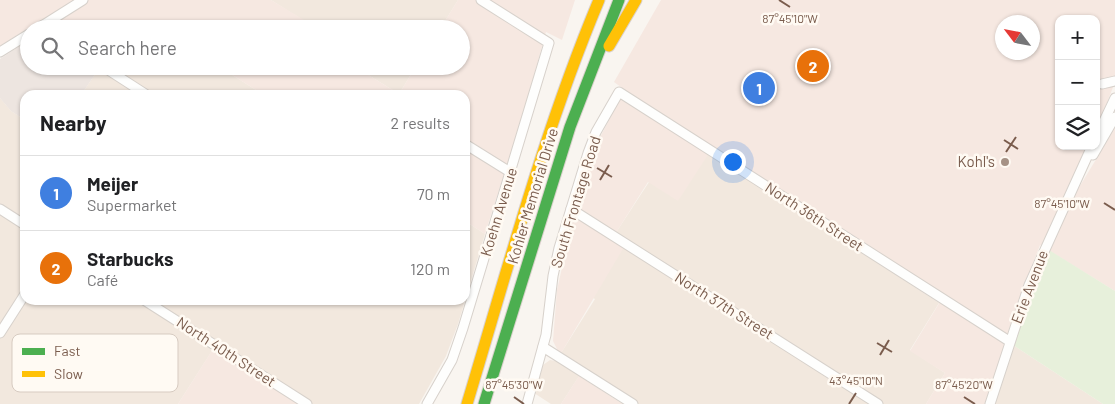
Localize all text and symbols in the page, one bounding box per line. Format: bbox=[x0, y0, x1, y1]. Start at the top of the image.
text: 87°45'10"W bbox=[762, 11, 818, 25]
north arrow bbox=[995, 15, 1040, 60]
map controls bbox=[1055, 15, 1100, 150]
button: + bbox=[1055, 15, 1100, 60]
search box bbox=[20, 20, 470, 75]
icon: search bbox=[38, 34, 66, 62]
text: Search here bbox=[78, 36, 177, 59]
pin: 2 bbox=[797, 47, 829, 85]
button: − bbox=[1055, 60, 1100, 105]
pin: 1 bbox=[743, 69, 775, 107]
button: layers bbox=[1055, 105, 1100, 150]
text: Nearby bbox=[40, 110, 106, 135]
text: 2 results bbox=[391, 113, 450, 132]
street label: Kohler Memorial Drive bbox=[503, 126, 561, 266]
street label: South Frontage Road bbox=[546, 134, 604, 270]
your location bbox=[720, 149, 746, 175]
place label: Kohl's bbox=[958, 152, 995, 170]
marker: Kohl's bbox=[999, 156, 1011, 168]
street label: Koehn Avenue bbox=[476, 165, 520, 258]
text: Meijer bbox=[87, 172, 138, 195]
street label: North 36th Street bbox=[762, 178, 867, 255]
text: 1 bbox=[53, 184, 59, 203]
text: 70 m bbox=[417, 184, 450, 203]
text: Supermarket bbox=[87, 195, 177, 214]
text: 87°45'10"W bbox=[1034, 196, 1090, 210]
text: Starbucks bbox=[87, 247, 174, 270]
street label: Erie Avenue bbox=[1007, 247, 1051, 326]
text: 2 bbox=[52, 259, 60, 278]
text: 120 m bbox=[410, 259, 450, 278]
street label: North 37th Street bbox=[672, 268, 777, 343]
text: Café bbox=[87, 270, 118, 289]
street label: North 40th Street bbox=[174, 312, 280, 390]
legend bbox=[12, 334, 178, 392]
text: Fast bbox=[54, 342, 80, 359]
text: Slow bbox=[54, 365, 83, 382]
text: 43°45'10"N bbox=[829, 373, 883, 387]
text: 87°45'30"W bbox=[485, 377, 543, 391]
text: 87°45'20"W bbox=[935, 377, 993, 391]

